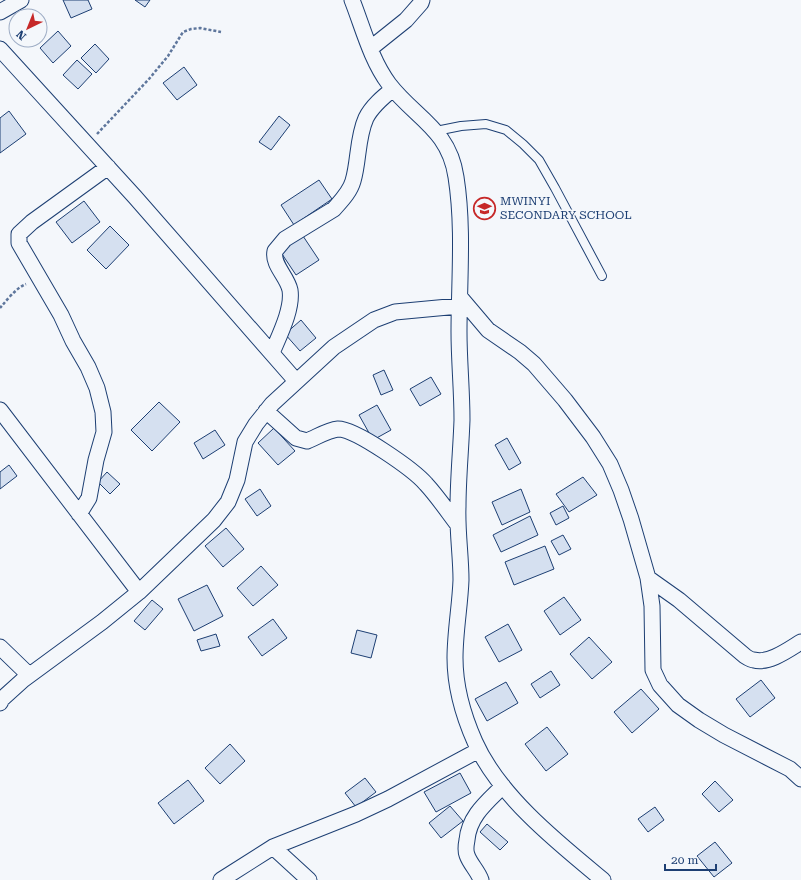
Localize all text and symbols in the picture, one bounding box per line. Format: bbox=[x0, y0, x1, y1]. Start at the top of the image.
north arrow bbox=[8, 8, 48, 48]
text: N bbox=[14, 27, 29, 43]
place label: MWINYI SECONDARY SCHOOL bbox=[500, 194, 632, 222]
school or university icon: MWINYI SECONDARY SCHOOL bbox=[471, 195, 497, 221]
scale bar bbox=[665, 846, 716, 872]
text: 20 m bbox=[671, 853, 698, 867]

